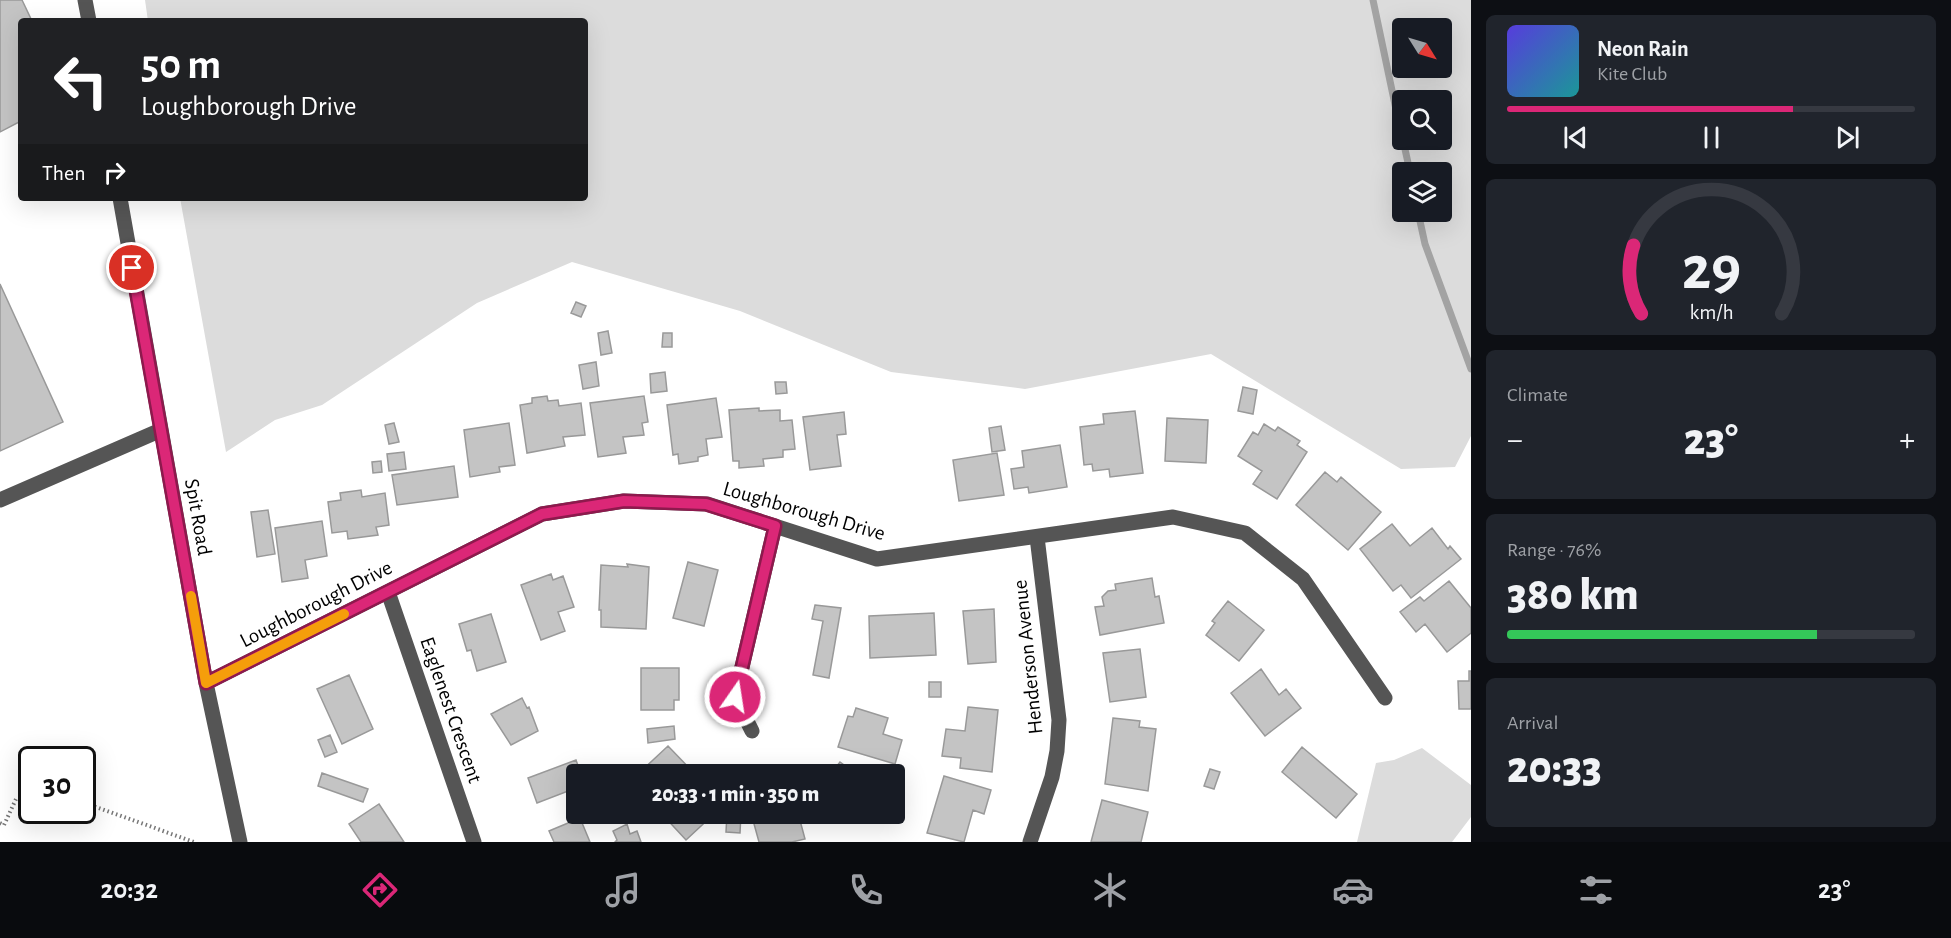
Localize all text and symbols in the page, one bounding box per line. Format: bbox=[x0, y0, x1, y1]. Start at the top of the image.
north arrow bbox=[1392, 18, 1452, 78]
map controls bbox=[1392, 18, 1452, 222]
text: Neon Rain bbox=[1597, 38, 1689, 60]
icon: left bbox=[42, 42, 120, 120]
text: 50 m bbox=[141, 44, 221, 86]
text: Kite Club bbox=[1597, 64, 1667, 84]
button: search bbox=[1392, 90, 1452, 150]
text: Loughborough Drive bbox=[141, 93, 356, 120]
icon: previous bbox=[1559, 121, 1592, 154]
icon: pause bbox=[1695, 121, 1728, 154]
icon: next bbox=[1831, 121, 1864, 154]
icon: right bbox=[98, 156, 131, 189]
text: Then bbox=[42, 162, 86, 184]
button: layers bbox=[1392, 162, 1452, 222]
text: 29 bbox=[1681, 238, 1741, 300]
pin bbox=[106, 242, 157, 293]
icon: arrive bbox=[115, 251, 148, 284]
text: km/h bbox=[1689, 302, 1733, 323]
text: Climate bbox=[1507, 385, 1568, 405]
text: 23° bbox=[1684, 418, 1738, 463]
text: − bbox=[1507, 424, 1523, 457]
text: + bbox=[1899, 424, 1915, 457]
street label: Spit Road bbox=[181, 477, 215, 557]
street label: Loughborough Drive bbox=[721, 478, 887, 544]
text: Range · 76% bbox=[1507, 540, 1601, 560]
street label: Loughborough Drive bbox=[237, 557, 395, 651]
text: 380 km bbox=[1507, 573, 1639, 618]
street label: Henderson Avenue bbox=[1009, 579, 1047, 735]
street label: Eaglenest Crescent bbox=[416, 634, 486, 786]
position arrow bbox=[703, 665, 767, 729]
text: Arrival bbox=[1507, 713, 1558, 733]
speed limit sign: 30 bbox=[18, 746, 96, 824]
text: 20:33 bbox=[1507, 746, 1602, 791]
text: 20:33 · 1 min · 350 m bbox=[652, 783, 819, 805]
icon: directions bbox=[359, 869, 401, 911]
icon: music bbox=[602, 869, 644, 911]
icon: phone bbox=[845, 869, 887, 911]
icon: climate bbox=[1089, 869, 1131, 911]
icon: car bbox=[1332, 869, 1374, 911]
icon: filters bbox=[1575, 869, 1617, 911]
text: 20:32 bbox=[101, 876, 158, 903]
text: 23° bbox=[1818, 876, 1850, 903]

